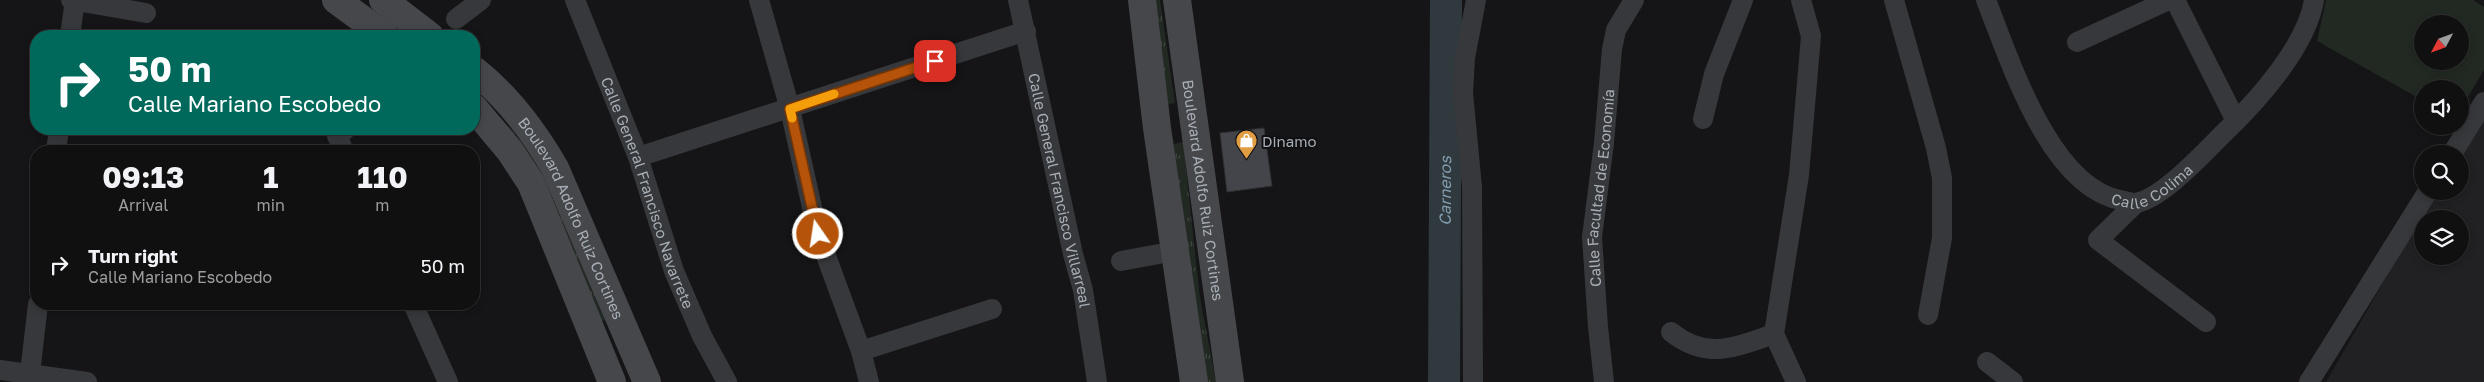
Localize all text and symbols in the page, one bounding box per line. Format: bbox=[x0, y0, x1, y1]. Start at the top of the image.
north arrow bbox=[2414, 15, 2469, 70]
map controls bbox=[2414, 15, 2469, 265]
pin bbox=[914, 40, 956, 82]
icon: arrive bbox=[921, 47, 949, 75]
text: 50 m bbox=[128, 48, 211, 90]
icon: right bbox=[45, 50, 110, 115]
street label: Calle General Francisco Villarreal bbox=[1025, 71, 1095, 309]
street label: Calle General Francisco Navarrete bbox=[598, 74, 698, 311]
street label: Boulevard Adolfo Ruiz Cortines bbox=[1179, 79, 1228, 302]
button: sound bbox=[2414, 80, 2469, 135]
street label: Calle Facultad de Economía bbox=[1583, 88, 1618, 288]
text: Calle Mariano Escobedo bbox=[128, 90, 381, 117]
street label: Boulevard Adolfo Ruiz Cortines bbox=[515, 113, 628, 322]
shop icon: Dinamo bbox=[1234, 129, 1258, 160]
place label: Dinamo bbox=[1262, 132, 1317, 150]
button: search bbox=[2414, 145, 2469, 200]
water label: Carneros bbox=[1435, 155, 1455, 226]
text: 09:13 bbox=[102, 159, 184, 195]
text: 1 bbox=[263, 159, 278, 195]
text: 110 bbox=[357, 159, 408, 195]
street label: Calle Colima bbox=[2109, 160, 2196, 212]
text: Arrival bbox=[118, 195, 168, 215]
text: min bbox=[257, 195, 285, 215]
text: m bbox=[375, 195, 390, 215]
position arrow bbox=[791, 207, 843, 259]
button: layers bbox=[2414, 210, 2469, 265]
text: Turn right bbox=[88, 244, 178, 267]
icon: right bbox=[45, 251, 73, 279]
text: 50 m bbox=[421, 254, 465, 277]
text: Calle Mariano Escobedo bbox=[88, 267, 272, 287]

